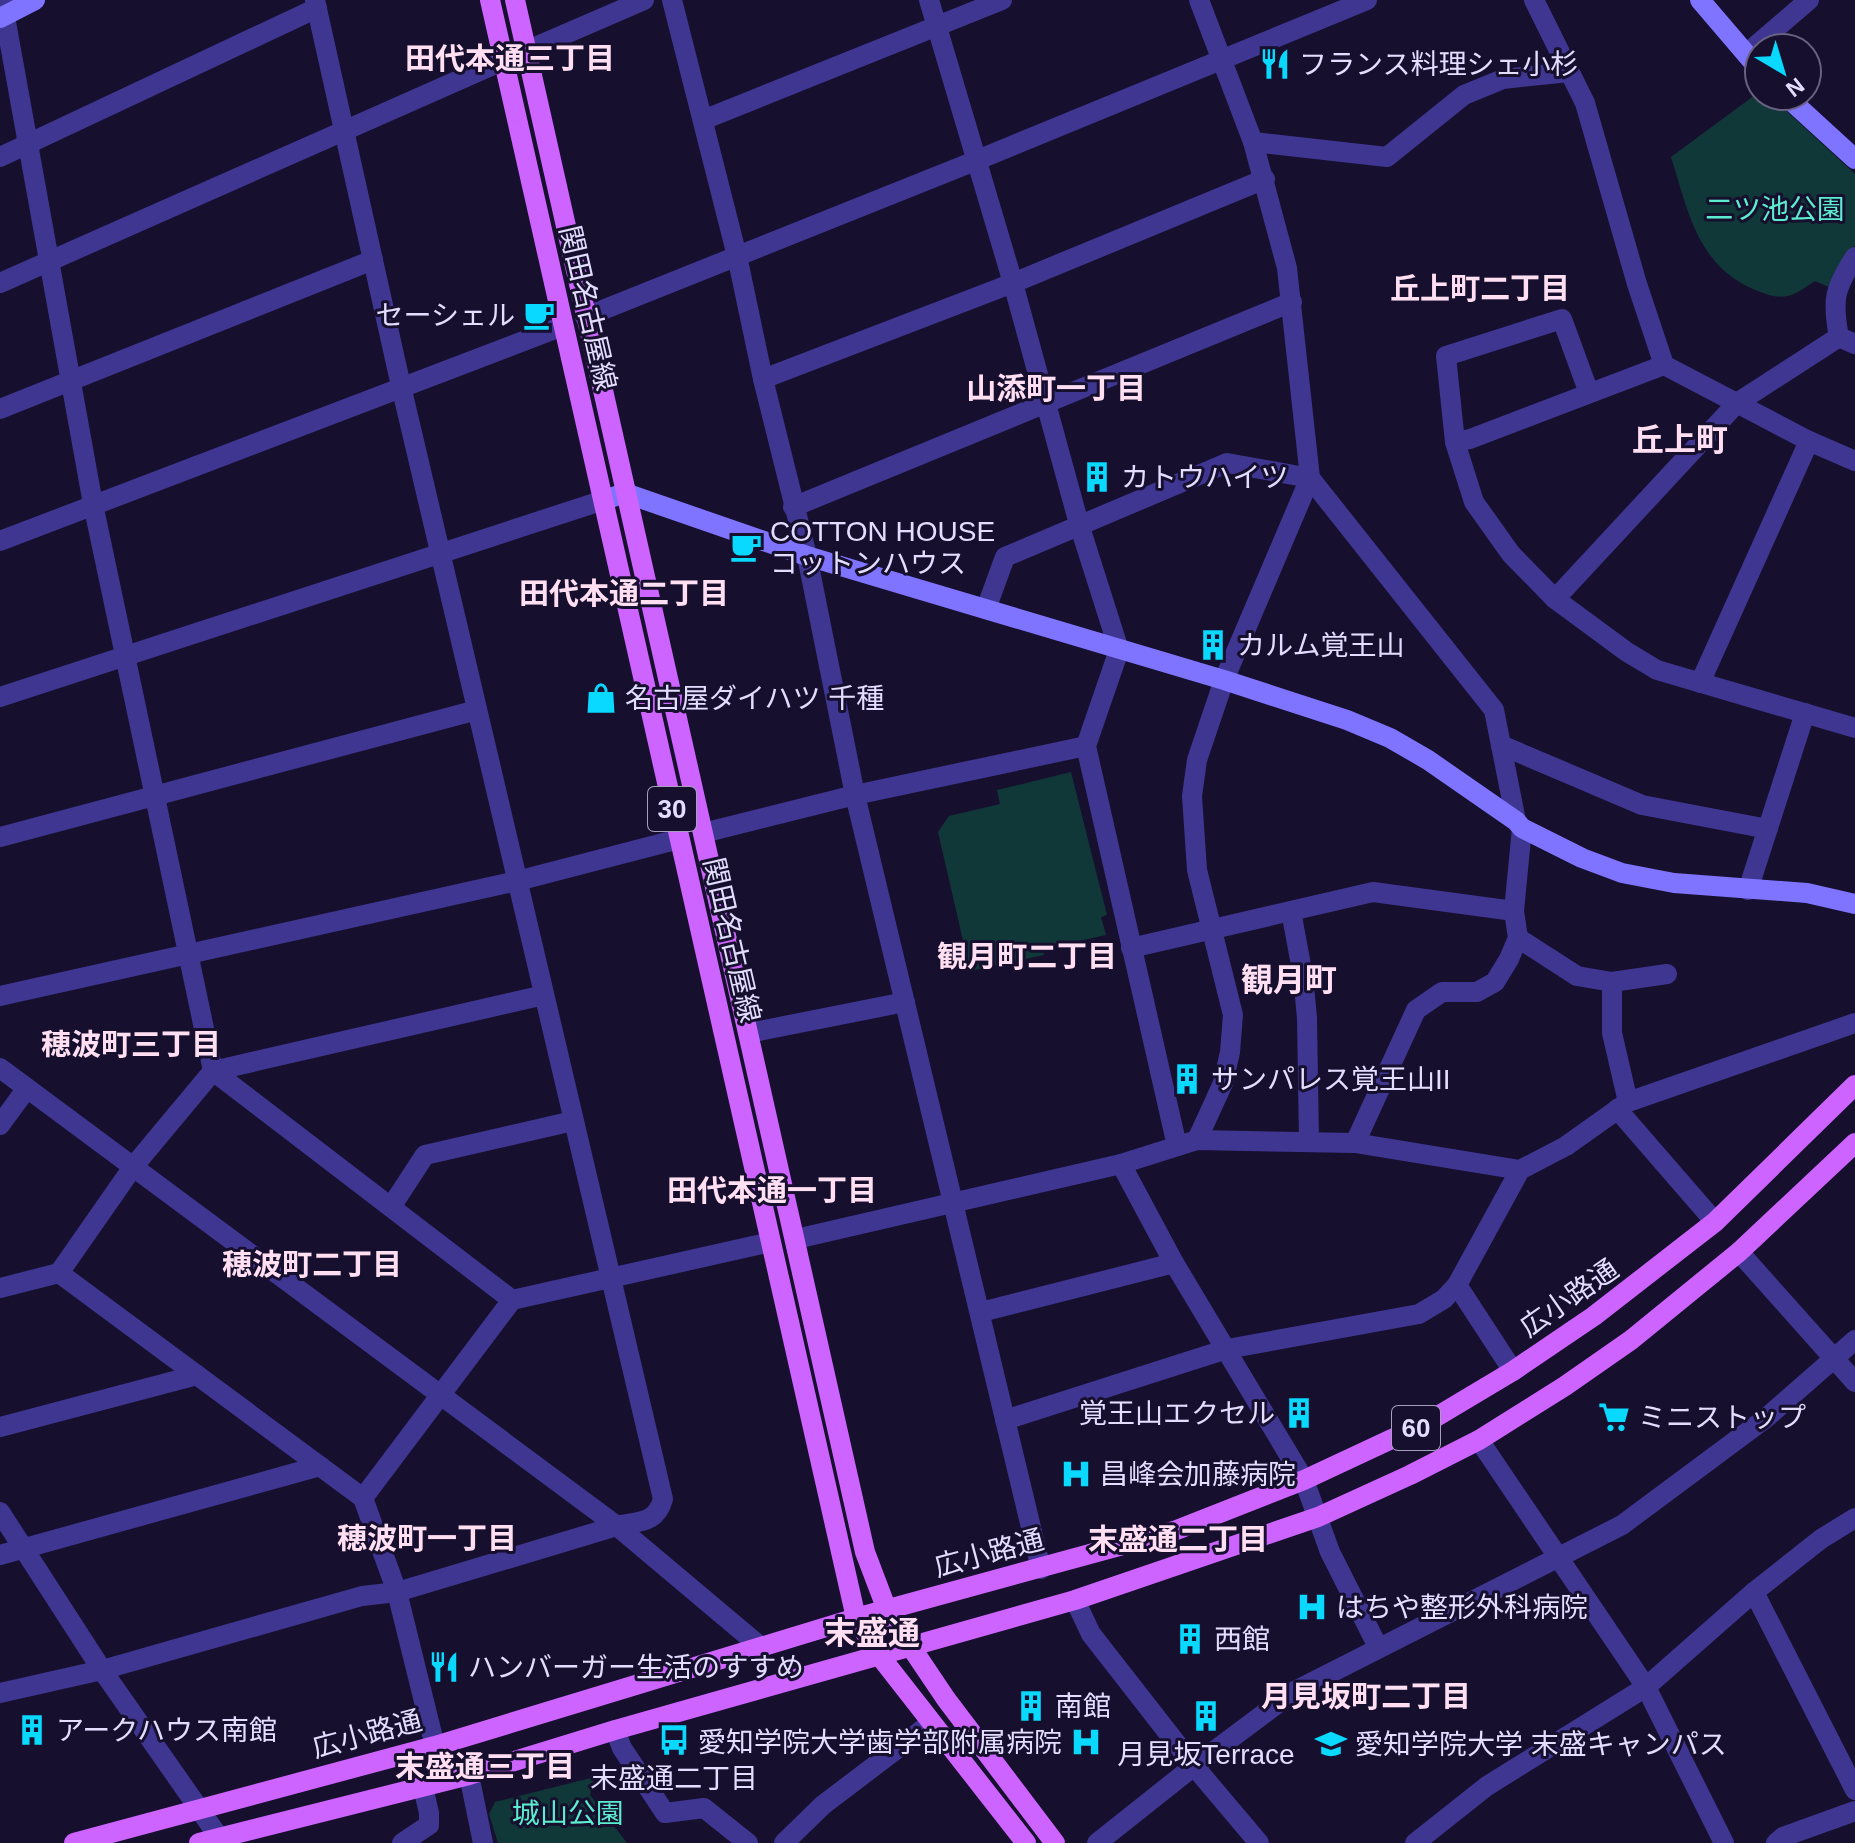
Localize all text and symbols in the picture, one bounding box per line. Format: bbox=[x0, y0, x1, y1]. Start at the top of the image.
north arrow bbox=[1743, 32, 1823, 112]
district label: 田代本通三丁目 bbox=[405, 42, 615, 75]
restaurant icon: フランス料理シェ小杉 bbox=[1258, 47, 1292, 81]
place label: フランス料理シェ小杉 bbox=[1299, 49, 1578, 80]
text: N bbox=[1781, 73, 1809, 102]
park label: 二ツ池公園 bbox=[1705, 194, 1845, 225]
street label: 関田名古屋線 bbox=[554, 223, 622, 393]
district label: 丘上町二丁目 bbox=[1390, 272, 1570, 305]
cafe icon: セーシェル bbox=[522, 298, 556, 332]
place label: セーシェル bbox=[376, 300, 515, 331]
district label: 山添町一丁目 bbox=[966, 372, 1146, 405]
district label: 丘上町 bbox=[1632, 422, 1728, 458]
building icon: カトウハイツ bbox=[1080, 460, 1114, 494]
place label: カトウハイツ bbox=[1121, 462, 1288, 493]
place label: COTTON HOUSE コットンハウス bbox=[770, 516, 995, 579]
cafe icon: COTTON HOUSE コットンハウス bbox=[729, 530, 763, 564]
district label: 田代本通二丁目 bbox=[519, 577, 729, 610]
building icon: カルム覚王山 bbox=[1196, 628, 1230, 662]
place label: カルム覚王山 bbox=[1237, 630, 1404, 661]
shop icon: 名古屋ダイハツ 千種 bbox=[584, 681, 618, 715]
place label: 名古屋ダイハツ 千種 bbox=[625, 683, 884, 714]
road number: 30 bbox=[648, 787, 696, 831]
street label: 関田名古屋線 bbox=[698, 855, 766, 1025]
district label: 観月町二丁目 bbox=[937, 940, 1117, 973]
district label: 観月町 bbox=[1241, 962, 1337, 998]
district label: 穂波町三丁目 bbox=[41, 1028, 221, 1061]
building icon: サンパレス覚王山II bbox=[1170, 1062, 1204, 1096]
place label: サンパレス覚王山II bbox=[1211, 1064, 1451, 1095]
district label: 田代本通一丁目 bbox=[667, 1174, 877, 1207]
district label: 穂波町二丁目 bbox=[222, 1248, 402, 1281]
street label: 広小路通 bbox=[1514, 1253, 1624, 1343]
building icon: 覚王山エクセル bbox=[1282, 1396, 1316, 1430]
place label: 覚王山エクセル bbox=[1079, 1398, 1275, 1429]
supermarket icon: ミニストップ bbox=[1597, 1400, 1631, 1434]
place label: ミニストップ bbox=[1638, 1402, 1806, 1433]
road number: 60 bbox=[1392, 1406, 1440, 1450]
hospital icon: 昌峰会加藤病院 bbox=[1059, 1457, 1093, 1491]
place label: 昌峰会加藤病院 bbox=[1100, 1459, 1296, 1490]
district label: 穂波町一丁目 bbox=[337, 1522, 517, 1555]
district label: 末盛通二丁目 bbox=[1088, 1523, 1268, 1556]
street label: 広小路通 bbox=[931, 1524, 1047, 1582]
hospital icon: はちや整形外科病院 bbox=[1295, 1590, 1329, 1624]
place label: はちや整形外科病院 bbox=[1336, 1592, 1588, 1623]
district label: 末盛通 bbox=[824, 1615, 920, 1651]
building icon: 西館 bbox=[1173, 1622, 1207, 1656]
place label: 西館 bbox=[1214, 1624, 1270, 1655]
restaurant icon: ハンバーガー生活のすすめ bbox=[427, 1650, 461, 1684]
place label: ハンバーガー生活のすすめ bbox=[468, 1652, 804, 1683]
district label: 月見坂町二丁目 bbox=[1261, 1680, 1471, 1713]
building icon: 南館 bbox=[1014, 1689, 1048, 1723]
place label: 南館 bbox=[1055, 1691, 1111, 1722]
building icon: 月見坂Terrace bbox=[1189, 1699, 1223, 1733]
street label: 広小路通 bbox=[309, 1705, 425, 1763]
building icon: アークハウス南館 bbox=[15, 1713, 49, 1747]
place label: アークハウス南館 bbox=[56, 1715, 277, 1746]
bus stop icon: 末盛通二丁目 bbox=[657, 1723, 691, 1757]
hospital icon: 愛知学院大学歯学部附属病院 bbox=[1069, 1725, 1103, 1759]
place label: 愛知学院大学歯学部附属病院 bbox=[698, 1727, 1062, 1758]
school or university icon: 愛知学院大学 末盛キャンパス bbox=[1314, 1727, 1348, 1761]
place label: 愛知学院大学 末盛キャンパス bbox=[1355, 1729, 1727, 1760]
place label: 月見坂Terrace bbox=[1117, 1739, 1295, 1770]
district label: 末盛通三丁目 bbox=[395, 1750, 575, 1783]
place label: 末盛通二丁目 bbox=[590, 1763, 758, 1794]
park label: 城山公園 bbox=[512, 1798, 624, 1829]

